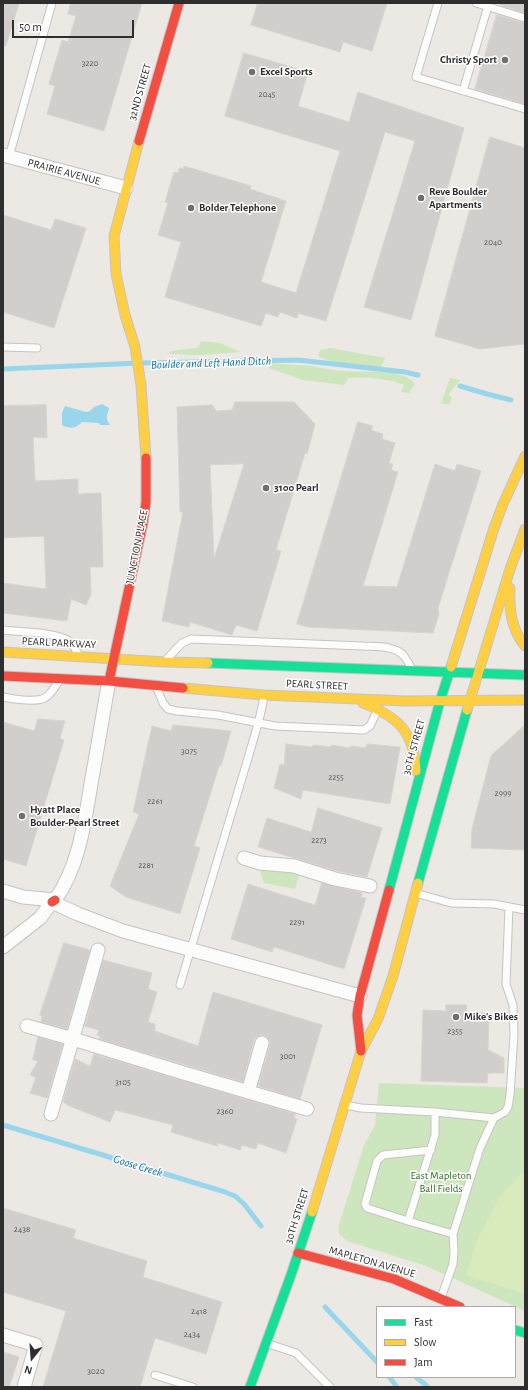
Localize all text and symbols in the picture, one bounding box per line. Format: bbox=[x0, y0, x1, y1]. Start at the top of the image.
scale bar bbox=[14, 12, 136, 38]
text: 50 m bbox=[19, 21, 42, 33]
place label: Christy Sport bbox=[440, 53, 497, 67]
marker: Christy Sport bbox=[500, 55, 510, 65]
house number: 3220 bbox=[82, 58, 98, 68]
street label: 32ND STREET bbox=[126, 62, 154, 122]
place label: Excel Sports bbox=[260, 65, 313, 79]
marker: Excel Sports bbox=[247, 67, 257, 77]
house number: 2045 bbox=[259, 89, 275, 99]
street label: PRAIRIE AVENUE bbox=[26, 156, 102, 188]
place label: Reve Boulder Apartments bbox=[429, 185, 487, 211]
marker: Reve Boulder Apartments bbox=[416, 193, 426, 203]
place label: Bolder Telephone bbox=[199, 201, 276, 215]
marker: Bolder Telephone bbox=[186, 203, 196, 213]
house number: 2040 bbox=[484, 237, 502, 247]
water label: Boulder and Left Hand Ditch bbox=[151, 354, 271, 372]
place label: 3100 Pearl bbox=[274, 481, 319, 495]
marker: 3100 Pearl bbox=[261, 483, 271, 493]
street label: JUNCTION PLACE bbox=[123, 509, 151, 585]
street label: PEARL PARKWAY bbox=[21, 634, 97, 652]
street label: PEARL STREET bbox=[286, 677, 348, 693]
street label: 30TH STREET bbox=[400, 718, 428, 776]
house number: 3075 bbox=[181, 746, 197, 756]
house number: 2255 bbox=[328, 772, 344, 782]
house number: 2999 bbox=[495, 788, 511, 798]
house number: 2261 bbox=[147, 796, 163, 806]
place label: Hyatt Place Boulder-Pearl Street bbox=[30, 803, 119, 829]
marker: Hyatt Place Boulder-Pearl Street bbox=[17, 811, 27, 821]
house number: 2273 bbox=[311, 835, 327, 845]
house number: 2281 bbox=[138, 860, 154, 870]
house number: 2291 bbox=[289, 917, 305, 927]
place label: Mike's Bikes bbox=[464, 1010, 518, 1024]
marker: Mike's Bikes bbox=[451, 1012, 461, 1022]
house number: 2355 bbox=[447, 1026, 463, 1036]
house number: 3001 bbox=[280, 1051, 296, 1061]
house number: 3105 bbox=[115, 1077, 131, 1087]
house number: 2360 bbox=[217, 1106, 233, 1116]
water label: Goose Creek bbox=[112, 1152, 164, 1180]
park label: East Mapleton Ball Fields bbox=[411, 1169, 471, 1195]
street label: 30TH STREET bbox=[282, 1187, 312, 1245]
house number: 2438 bbox=[14, 1224, 30, 1234]
street label: MAPLETON AVENUE bbox=[327, 1243, 417, 1281]
house number: 2418 bbox=[191, 1306, 207, 1316]
legend bbox=[376, 1306, 516, 1378]
text: Fast bbox=[414, 1316, 433, 1328]
house number: 2434 bbox=[184, 1329, 200, 1339]
text: Slow bbox=[414, 1336, 436, 1348]
north arrow bbox=[12, 1338, 52, 1378]
text: Jam bbox=[414, 1356, 433, 1368]
text: N bbox=[23, 1364, 34, 1376]
house number: 3020 bbox=[87, 1366, 105, 1376]

